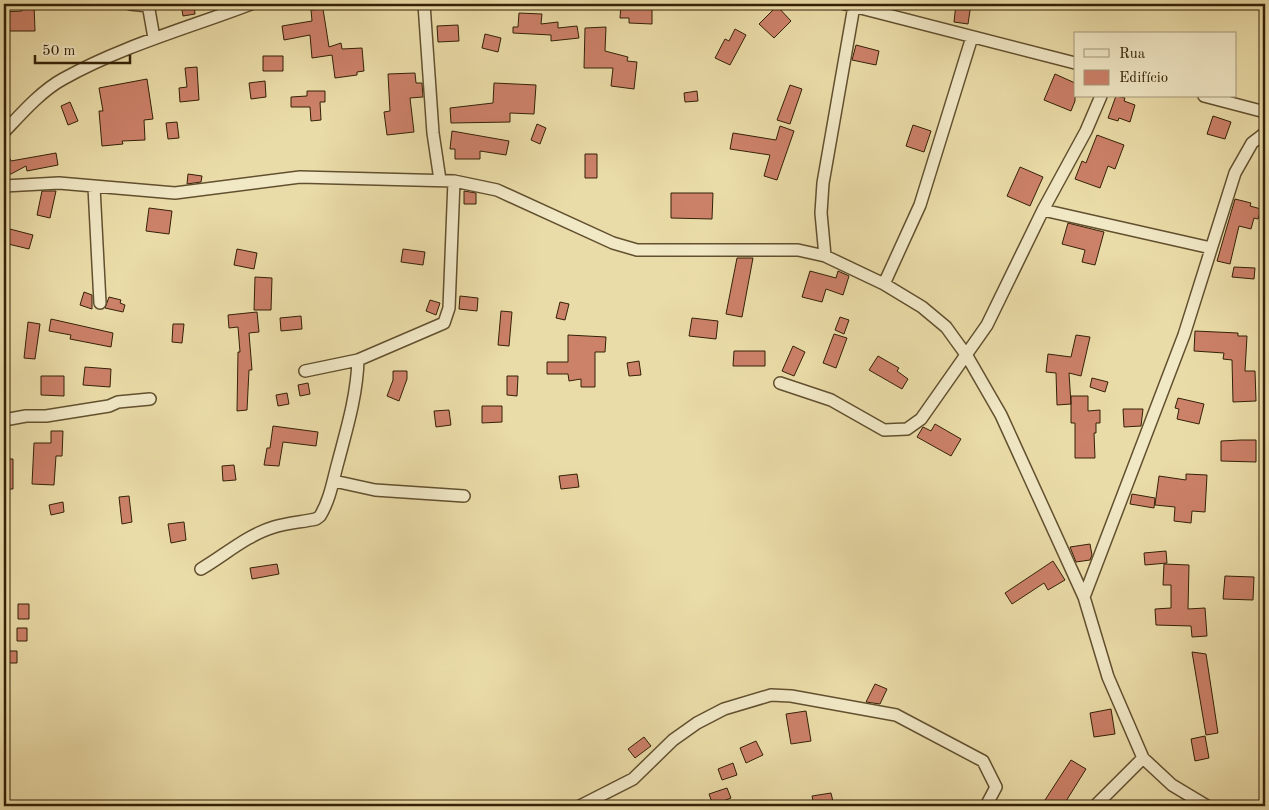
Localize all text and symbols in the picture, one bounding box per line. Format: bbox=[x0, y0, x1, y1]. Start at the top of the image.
scale bar bbox=[35, 32, 130, 64]
legend bbox=[1074, 32, 1236, 98]
text: 50 m bbox=[42, 44, 76, 59]
text: Rua bbox=[1119, 47, 1146, 62]
text: Edifício bbox=[1119, 71, 1168, 86]

